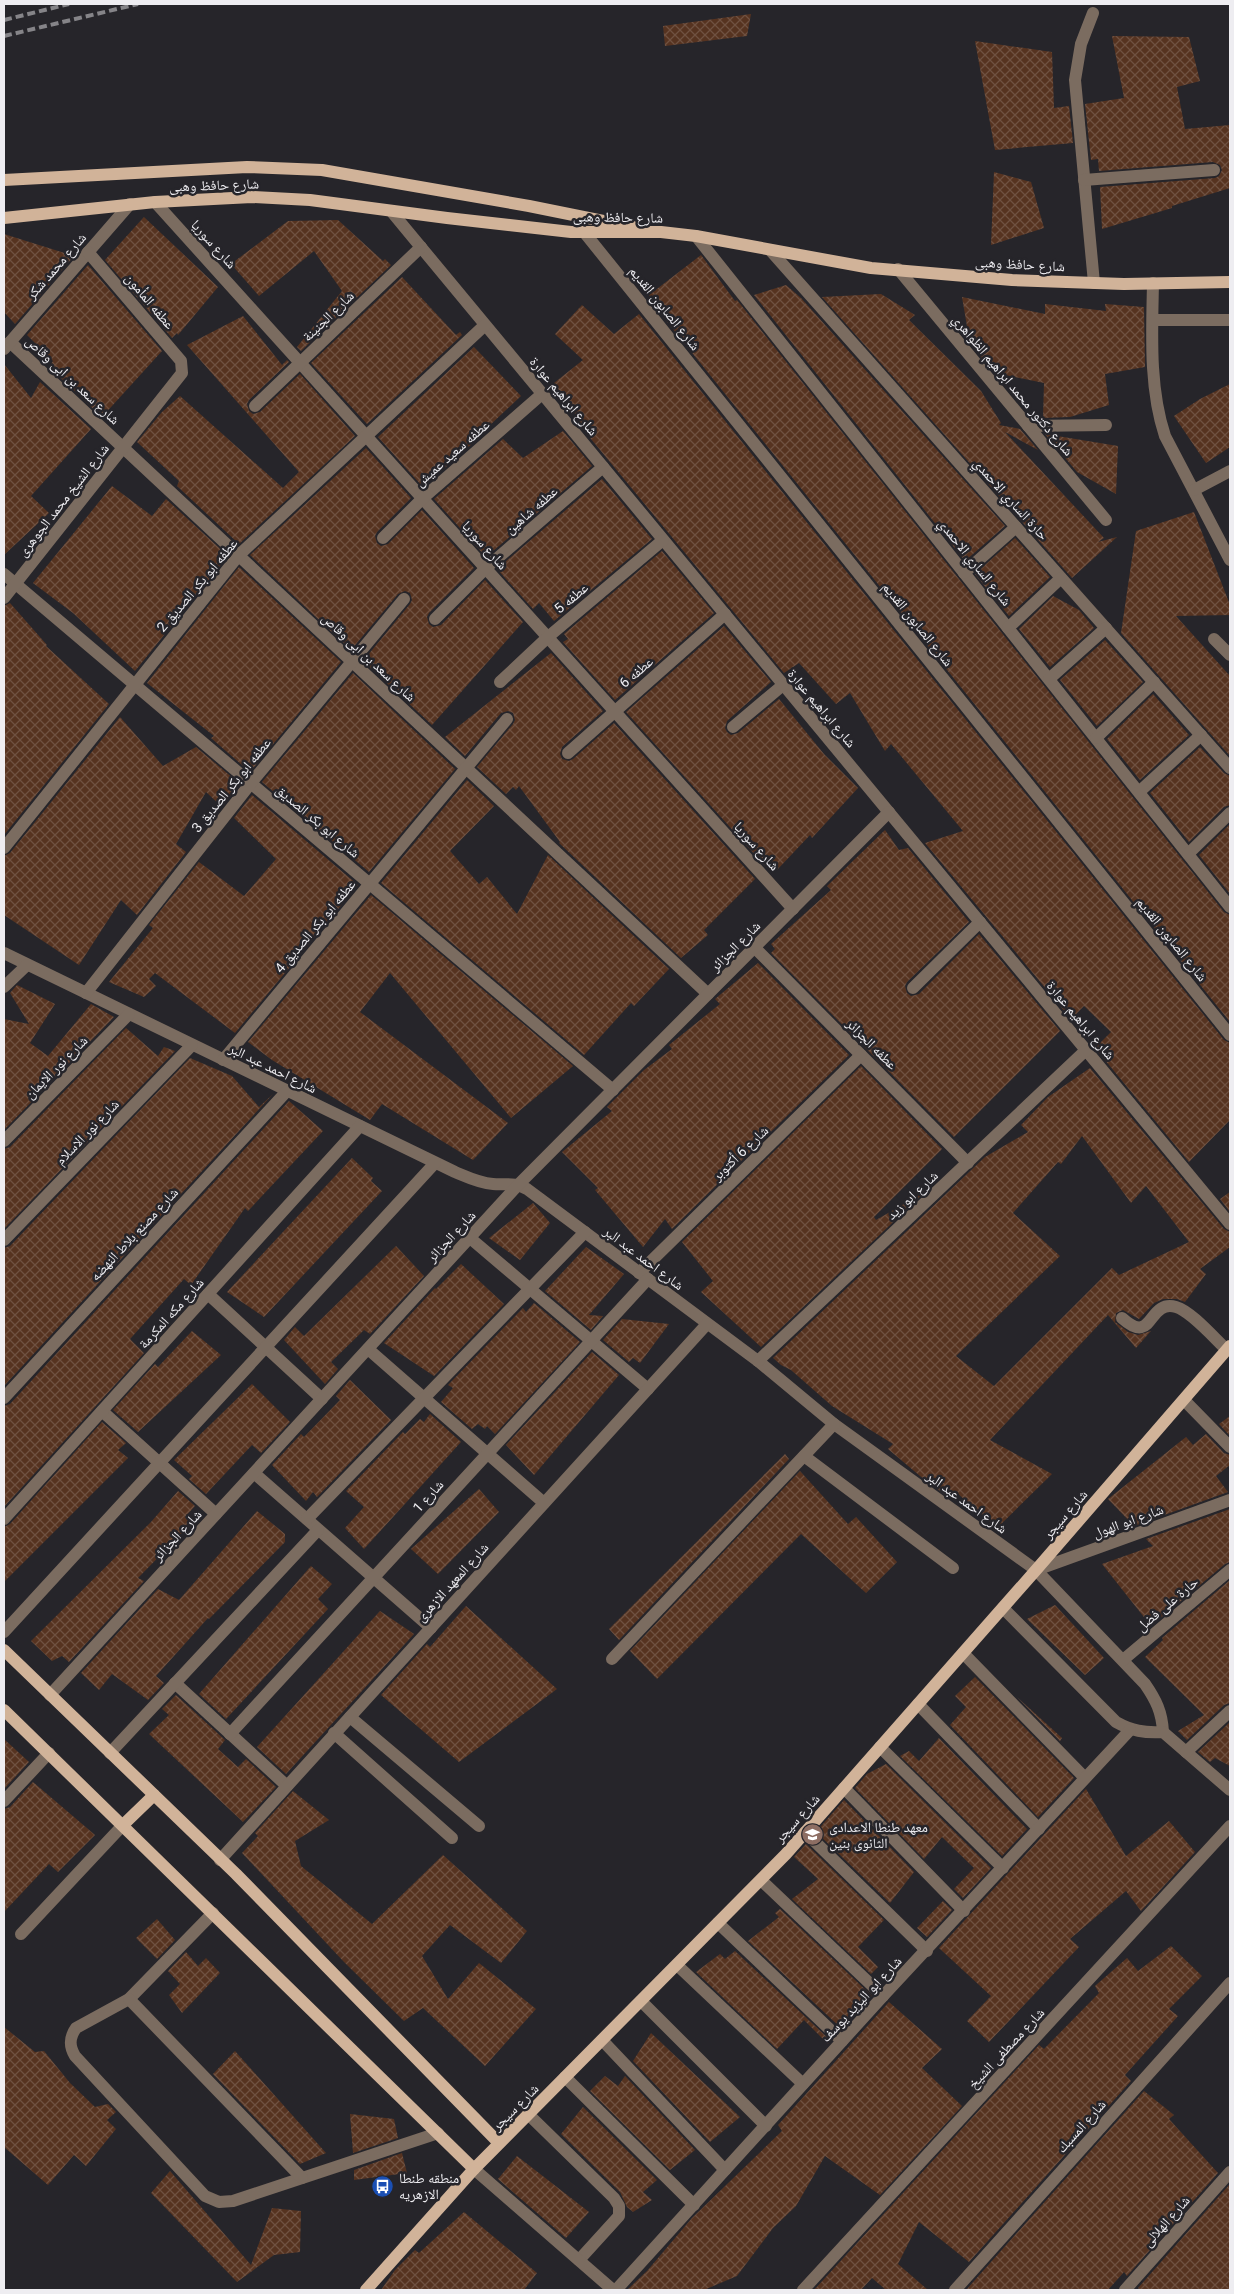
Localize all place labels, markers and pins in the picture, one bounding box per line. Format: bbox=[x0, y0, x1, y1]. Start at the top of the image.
place label: معهد طنطا الاعدادى الثانوى بنين bbox=[829, 1819, 928, 1852]
school or university icon: معهد طنطا الاعدادى الثانوى بنين bbox=[801, 1823, 825, 1847]
place label: منطقه طنطا الازهريه bbox=[399, 2170, 459, 2203]
bus stop icon: منطقه طنطا الازهريه bbox=[371, 2174, 395, 2198]

